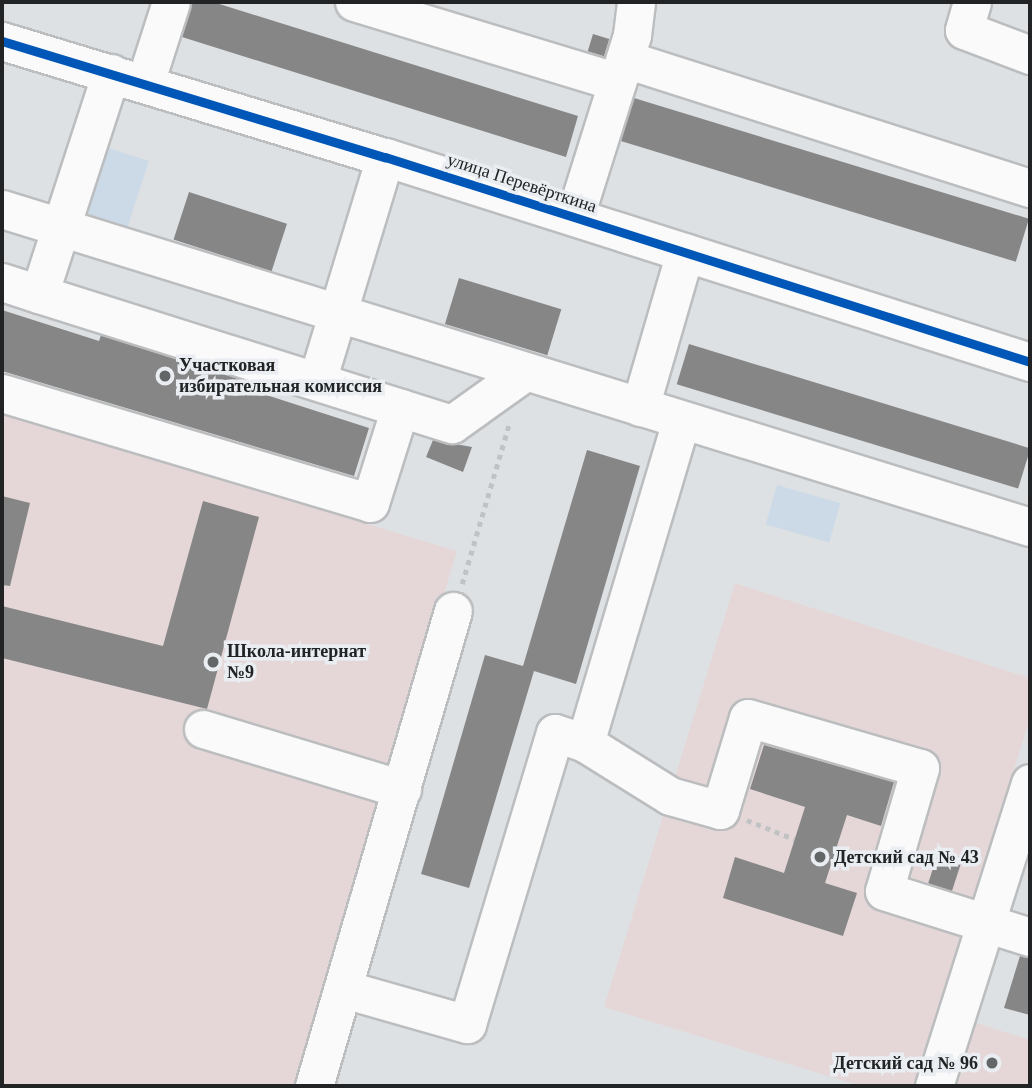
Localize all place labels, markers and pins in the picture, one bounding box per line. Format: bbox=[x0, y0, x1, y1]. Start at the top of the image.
place label: Участковая избирательная комиссия bbox=[179, 355, 382, 398]
marker: Участковая избирательная комиссия bbox=[157, 368, 173, 384]
place label: Школа-интернат №9 bbox=[227, 641, 366, 684]
marker: Школа-интернат №9 bbox=[205, 654, 221, 670]
place label: Детский сад № 43 bbox=[834, 846, 979, 868]
marker: Детский сад № 43 bbox=[812, 849, 828, 865]
place label: Детский сад № 96 bbox=[833, 1052, 978, 1074]
marker: Детский сад № 96 bbox=[984, 1055, 1000, 1071]

